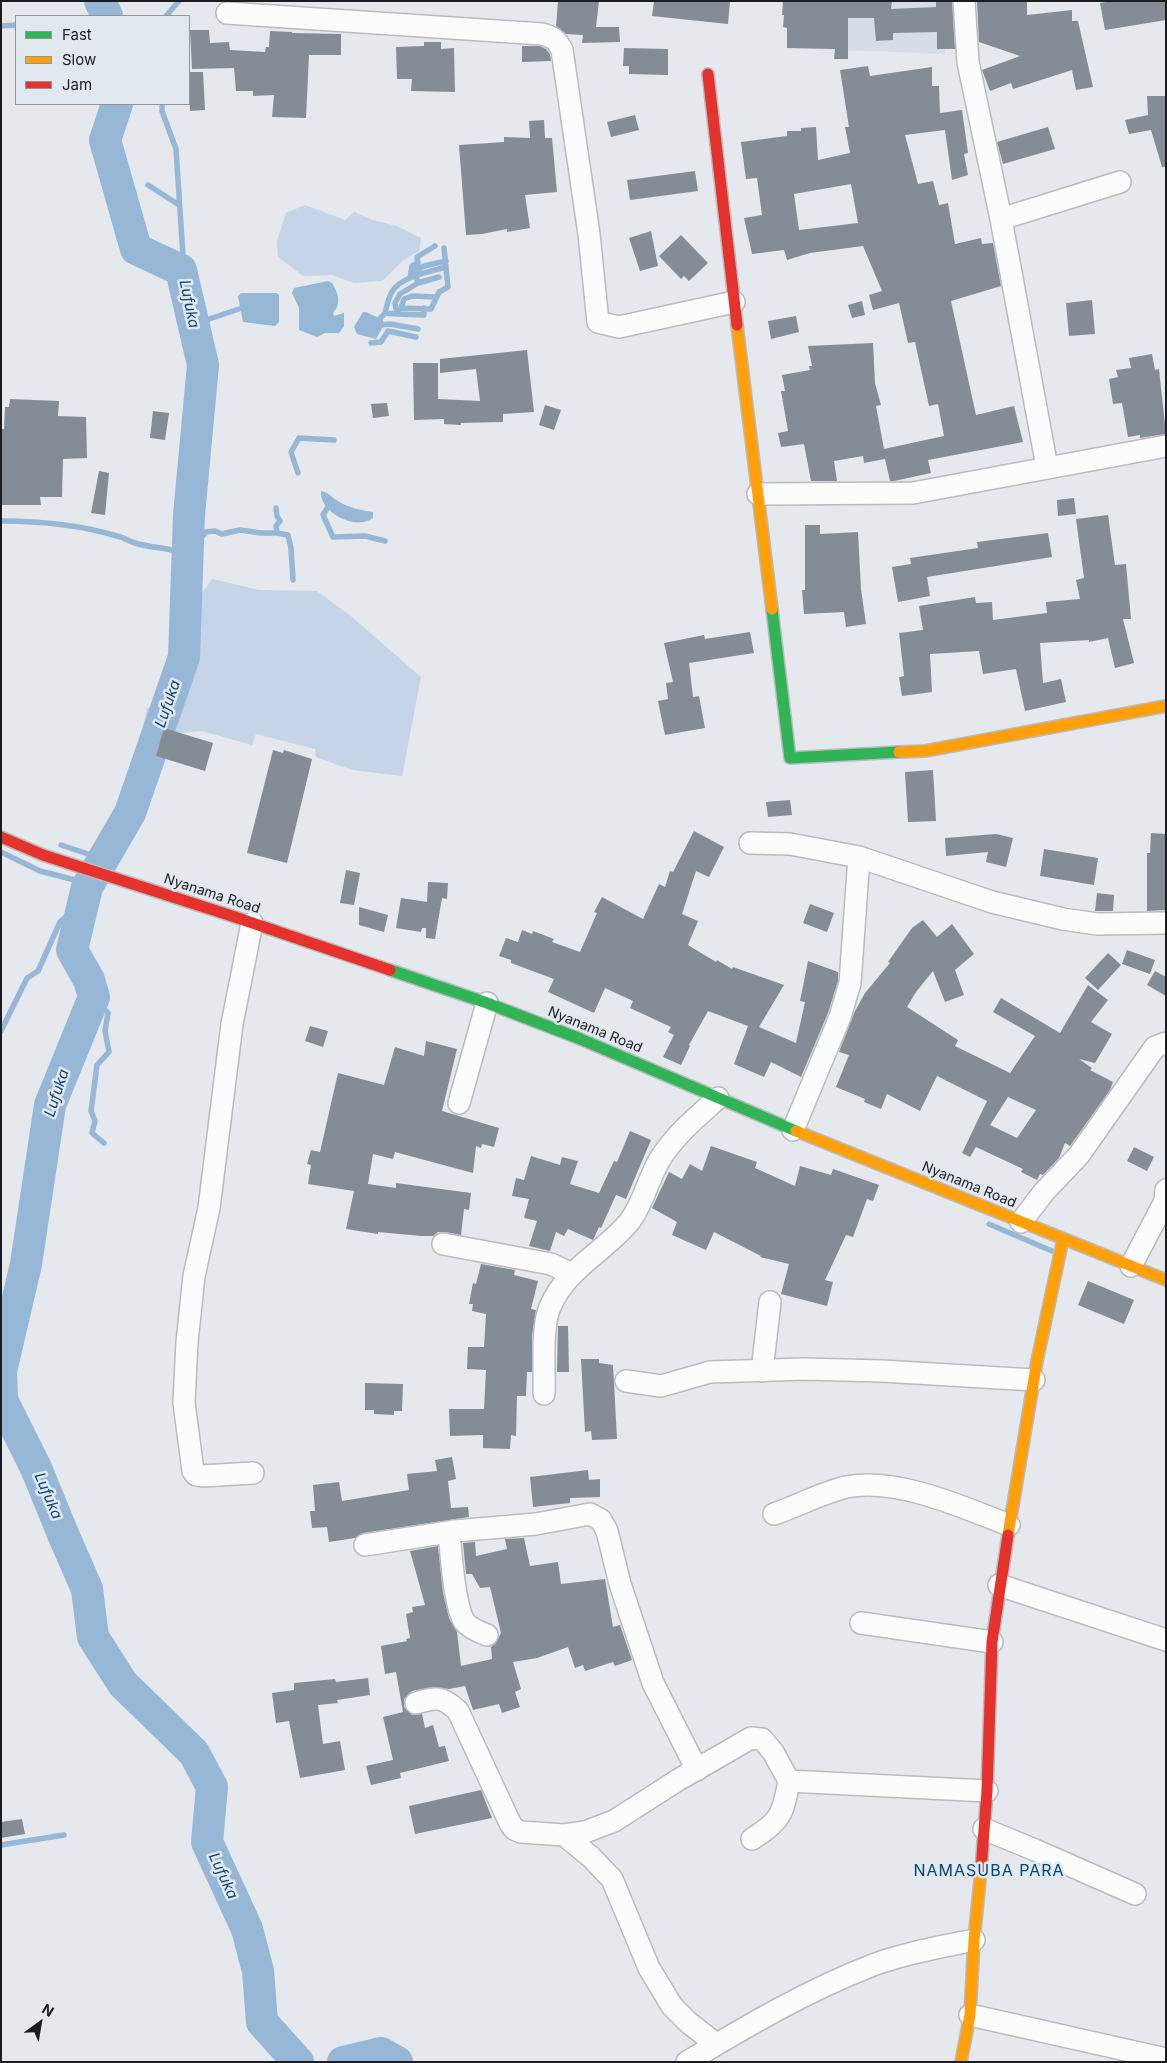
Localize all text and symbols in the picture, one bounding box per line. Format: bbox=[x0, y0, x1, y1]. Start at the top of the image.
legend bbox=[15, 15, 190, 105]
text: Fast bbox=[62, 25, 92, 44]
text: Slow bbox=[62, 50, 96, 69]
text: Jam bbox=[62, 75, 92, 94]
water label: Lufuka bbox=[175, 278, 203, 330]
water label: Lufuka bbox=[152, 678, 184, 730]
street label: Nyanama Road bbox=[162, 871, 262, 917]
street label: Nyanama Road bbox=[545, 1003, 645, 1057]
water label: Lufuka bbox=[41, 1067, 73, 1119]
street label: Nyanama Road bbox=[919, 1158, 1019, 1212]
water label: Lufuka bbox=[30, 1470, 66, 1522]
water label: Lufuka bbox=[205, 1850, 241, 1902]
district label: NAMASUBA PARA bbox=[912, 1861, 1066, 1881]
north arrow bbox=[15, 1998, 65, 2048]
text: N bbox=[39, 2000, 57, 2020]

